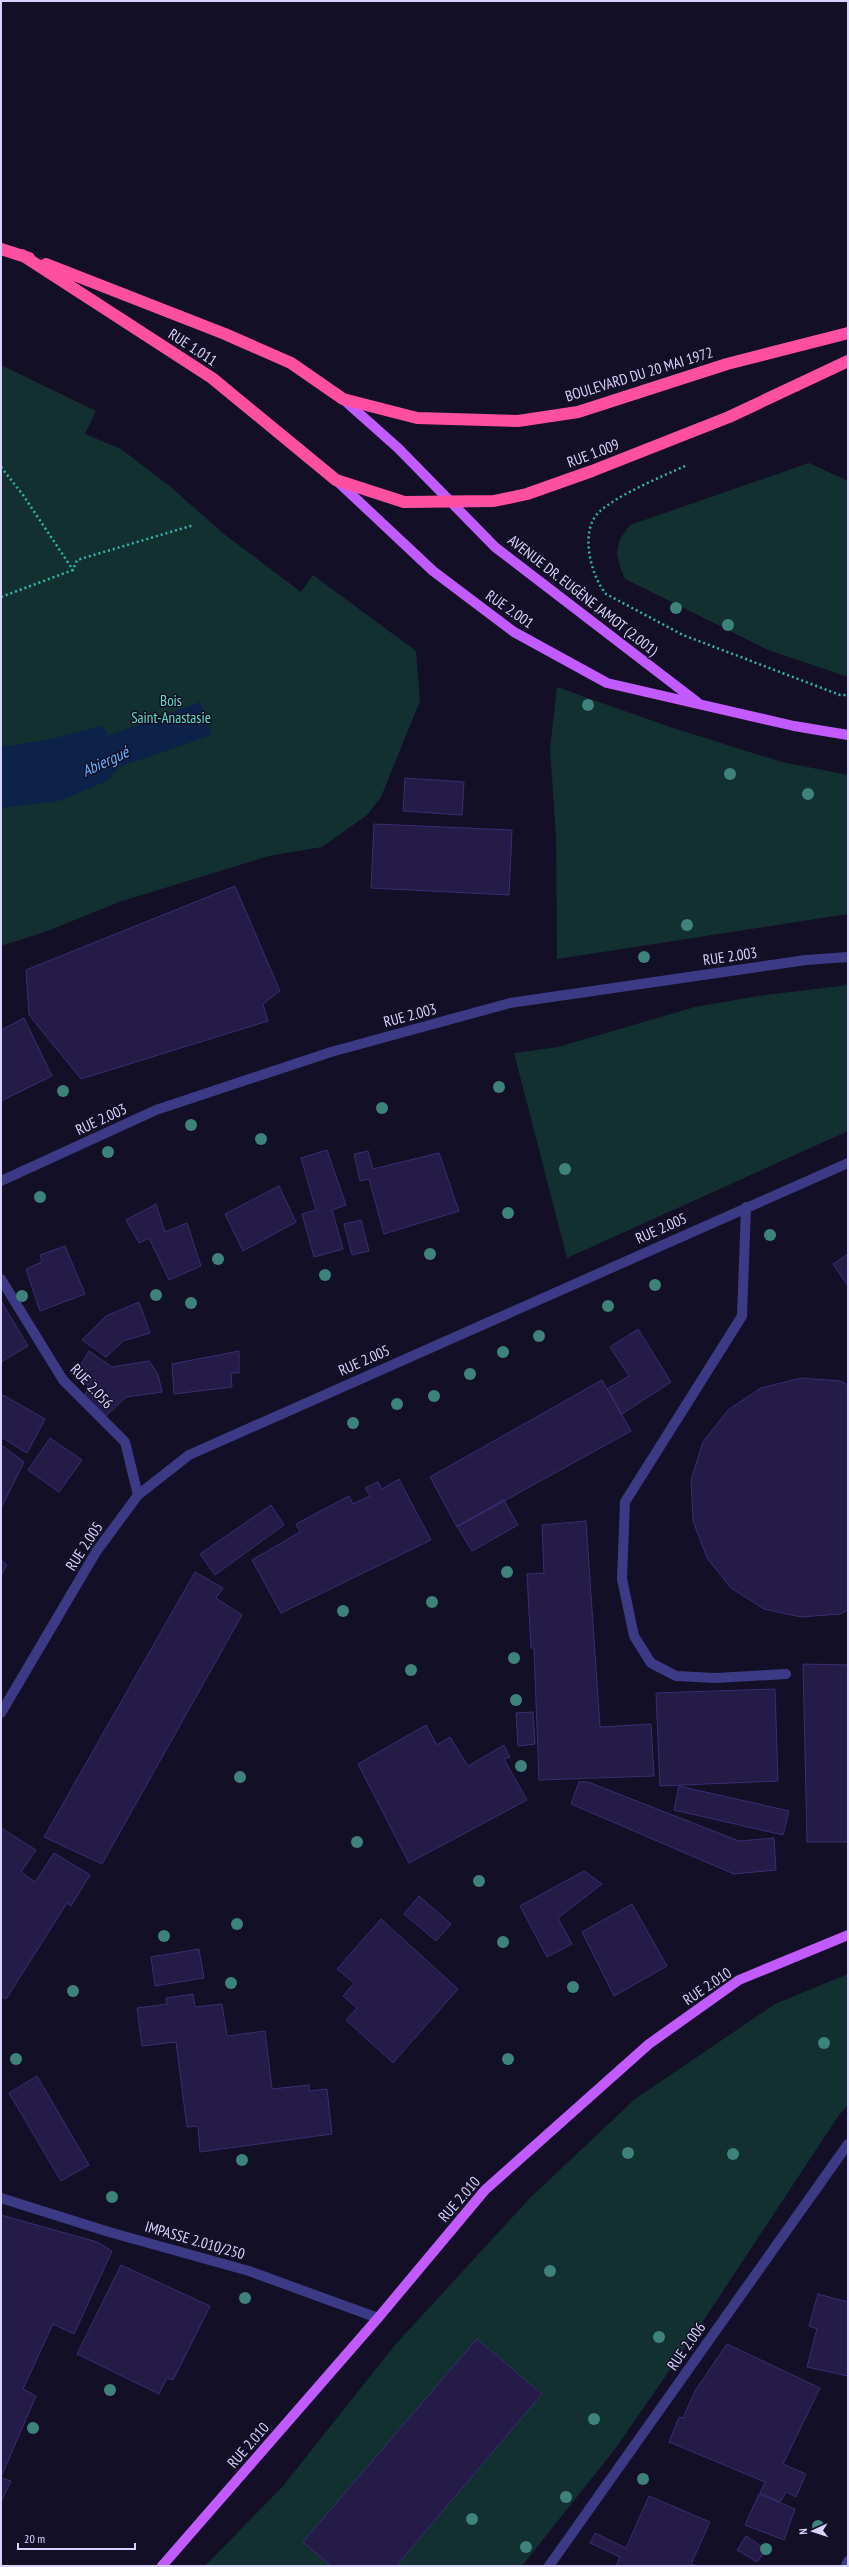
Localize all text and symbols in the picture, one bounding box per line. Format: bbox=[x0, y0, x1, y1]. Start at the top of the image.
street label: RUE 1.011 bbox=[165, 324, 221, 370]
street label: BOULEVARD DU 20 MAI 1972 bbox=[563, 342, 715, 406]
street label: RUE 1.009 bbox=[564, 434, 622, 472]
street label: AVENUE DR. EUGÈNE JAMOT (2.001) bbox=[504, 531, 662, 660]
street label: RUE 2.001 bbox=[482, 586, 538, 632]
park label: Bois Saint-Anastasie bbox=[131, 691, 211, 727]
water label: Abiergué bbox=[78, 741, 133, 781]
street label: RUE 2.003 bbox=[702, 943, 758, 969]
street label: RUE 2.003 bbox=[381, 999, 439, 1031]
street label: RUE 2.003 bbox=[72, 1099, 130, 1139]
street label: RUE 2.005 bbox=[632, 1208, 690, 1248]
street label: RUE 2.005 bbox=[335, 1340, 393, 1380]
street label: RUE 2.056 bbox=[67, 1360, 118, 1413]
street label: RUE 2.005 bbox=[61, 1518, 107, 1574]
street label: RUE 2.010 bbox=[679, 1963, 735, 2009]
street label: RUE 2.010 bbox=[434, 2172, 484, 2226]
street label: IMPASSE 2.010/250 bbox=[143, 2217, 247, 2263]
street label: RUE 2.006 bbox=[663, 2318, 709, 2374]
street label: RUE 2.010 bbox=[223, 2418, 273, 2472]
north arrow bbox=[793, 2511, 833, 2551]
scale bar bbox=[18, 2525, 135, 2551]
text: N bbox=[796, 2528, 810, 2535]
text: 20 m bbox=[24, 2531, 45, 2546]

